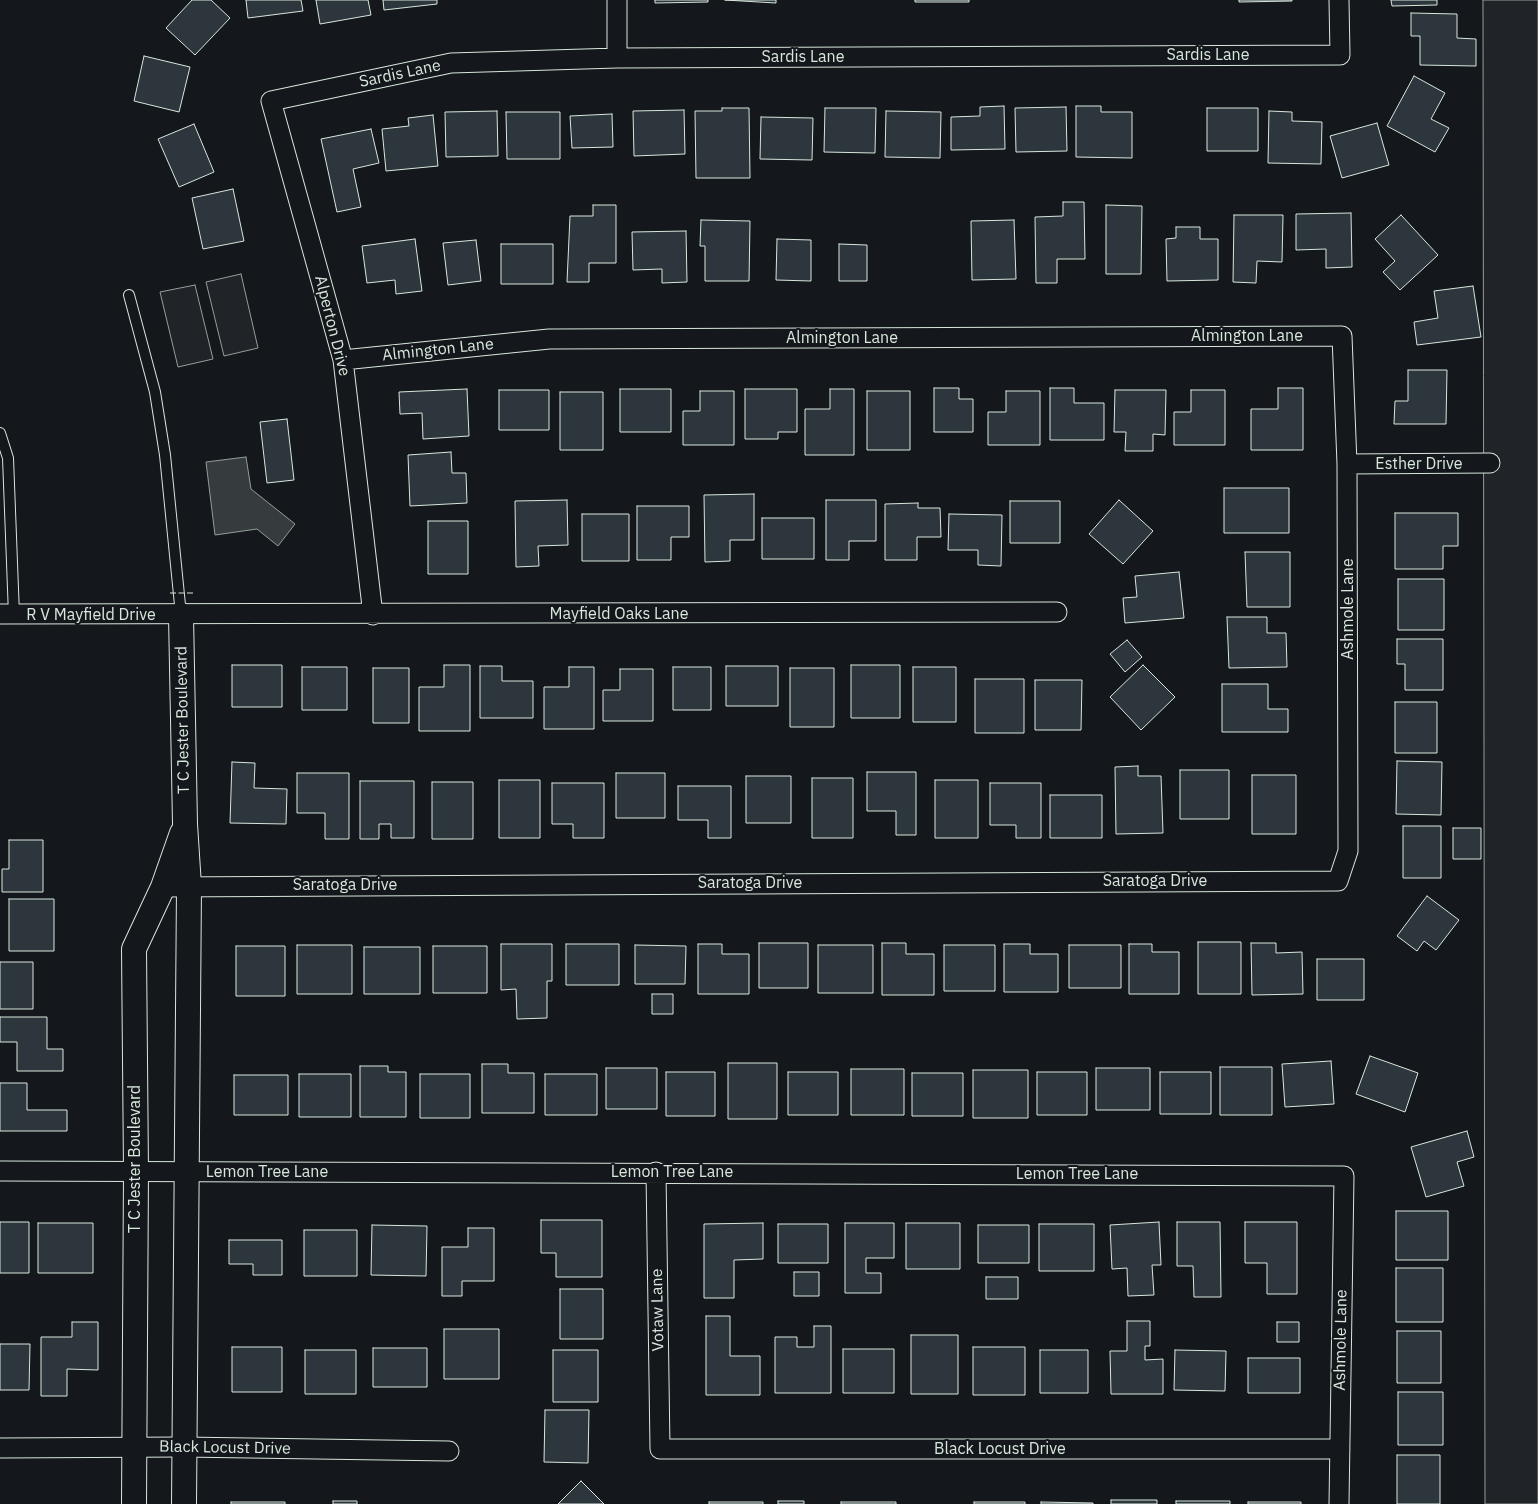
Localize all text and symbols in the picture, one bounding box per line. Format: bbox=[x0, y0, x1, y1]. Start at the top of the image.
street label: Sardis Lane bbox=[1167, 45, 1249, 65]
street label: Sardis Lane bbox=[762, 47, 844, 67]
street label: Sardis Lane bbox=[357, 56, 443, 92]
street label: Alperton Drive bbox=[310, 274, 354, 378]
street label: Almington Lane bbox=[1191, 326, 1303, 346]
street label: Almington Lane bbox=[786, 328, 898, 348]
street label: Almington Lane bbox=[381, 335, 495, 365]
street label: Esther Drive bbox=[1375, 454, 1463, 474]
street label: Ashmole Lane bbox=[1338, 558, 1358, 660]
street label: Mayfield Oaks Lane bbox=[550, 604, 688, 624]
street label: R V Mayfield Drive bbox=[26, 605, 156, 625]
street label: T C Jester Boulevard bbox=[172, 646, 194, 794]
street label: Saratoga Drive bbox=[1103, 871, 1207, 891]
street label: Saratoga Drive bbox=[698, 873, 802, 893]
street label: Saratoga Drive bbox=[293, 875, 397, 895]
street label: T C Jester Boulevard bbox=[125, 1085, 145, 1233]
street label: Lemon Tree Lane bbox=[206, 1162, 328, 1182]
street label: Lemon Tree Lane bbox=[611, 1162, 733, 1182]
street label: Lemon Tree Lane bbox=[1016, 1164, 1138, 1184]
street label: Votaw Lane bbox=[648, 1268, 668, 1352]
street label: Ashmole Lane bbox=[1331, 1289, 1351, 1391]
street label: Black Locust Drive bbox=[159, 1437, 291, 1459]
street label: Black Locust Drive bbox=[934, 1439, 1066, 1459]

